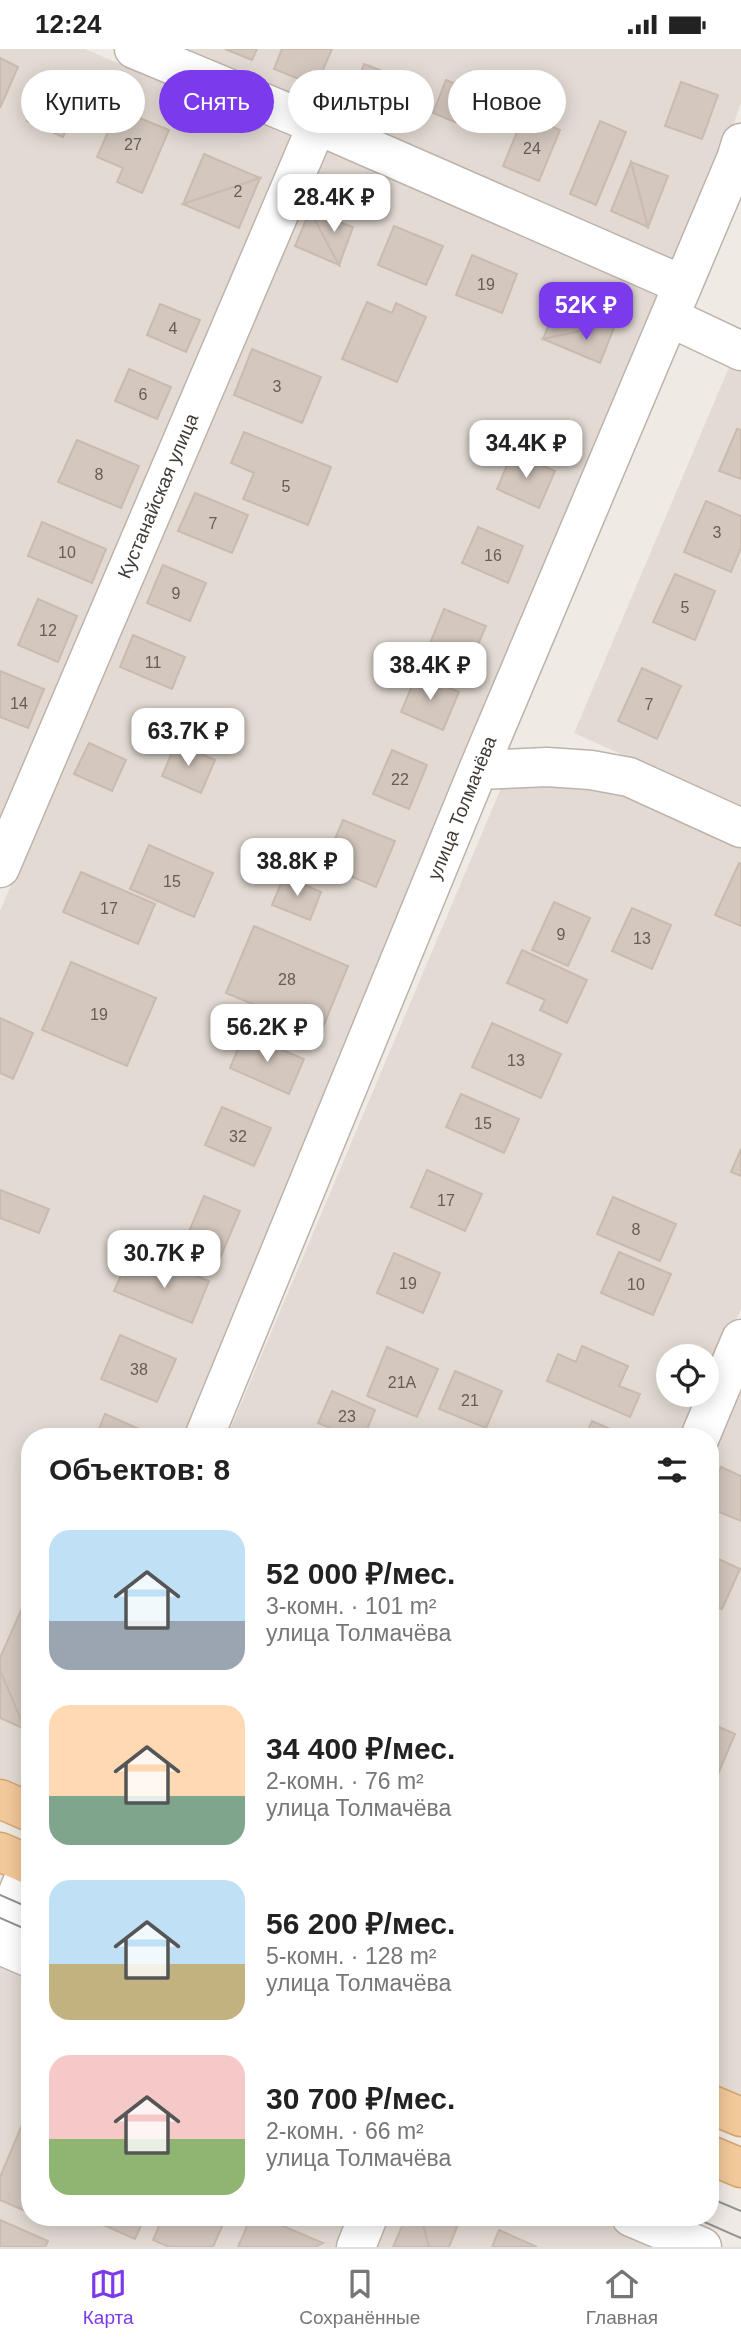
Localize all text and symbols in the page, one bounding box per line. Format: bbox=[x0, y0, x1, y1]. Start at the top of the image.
text: 12:24 bbox=[35, 9, 102, 39]
chip: Купить bbox=[21, 70, 145, 133]
chip: Снять bbox=[159, 70, 274, 133]
chip: Фильтры bbox=[288, 70, 434, 133]
chip: Новое bbox=[448, 70, 566, 133]
house number: 27 bbox=[124, 136, 142, 153]
house number: 24 bbox=[523, 140, 541, 157]
pin: 28.4K ₽ bbox=[269, 174, 399, 234]
house number: 2 bbox=[234, 183, 243, 200]
text: 28.4K ₽ bbox=[293, 184, 375, 210]
house number: 19 bbox=[477, 276, 495, 293]
pin: 52K ₽ bbox=[537, 282, 635, 342]
text: 52K ₽ bbox=[555, 292, 617, 318]
house number: 4 bbox=[169, 320, 178, 337]
house number: 3 bbox=[273, 378, 282, 395]
house number: 6 bbox=[139, 386, 148, 403]
street label: Кустанайская улица bbox=[114, 410, 202, 582]
pin: 34.4K ₽ bbox=[461, 421, 591, 480]
text: 34.4K ₽ bbox=[485, 430, 567, 456]
house number: 8 bbox=[95, 466, 104, 483]
house number: 5 bbox=[282, 478, 291, 495]
house number: 7 bbox=[209, 515, 218, 532]
house number: 3 bbox=[713, 524, 722, 541]
house number: 10 bbox=[58, 544, 76, 561]
house number: 16 bbox=[484, 547, 502, 564]
house number: 9 bbox=[172, 585, 181, 602]
house number: 5 bbox=[681, 599, 690, 616]
house number: 12 bbox=[39, 622, 57, 639]
pin: 38.4K ₽ bbox=[365, 643, 495, 702]
text: 38.4K ₽ bbox=[389, 652, 471, 678]
house number: 11 bbox=[145, 654, 161, 671]
house number: 14 bbox=[10, 695, 28, 712]
house number: 7 bbox=[645, 696, 654, 713]
pin: 63.7K ₽ bbox=[123, 709, 253, 768]
text: 63.7K ₽ bbox=[147, 718, 229, 744]
street label: улица Толмачёва bbox=[424, 733, 501, 883]
house number: 22 bbox=[391, 771, 409, 788]
pin: 38.8K ₽ bbox=[232, 839, 362, 898]
text: 38.8K ₽ bbox=[256, 848, 338, 874]
house number: 15 bbox=[163, 873, 181, 890]
house number: 17 bbox=[100, 900, 118, 917]
house number: 9 bbox=[557, 926, 566, 943]
house number: 13 bbox=[633, 930, 651, 947]
house number: 28 bbox=[278, 971, 296, 988]
pin: 56.2K ₽ bbox=[202, 1005, 332, 1064]
house number: 19 bbox=[90, 1006, 108, 1023]
text: 56.2K ₽ bbox=[226, 1014, 308, 1040]
house number: 13 bbox=[507, 1052, 525, 1069]
house number: 15 bbox=[474, 1115, 492, 1132]
house number: 32 bbox=[229, 1128, 247, 1145]
house number: 17 bbox=[437, 1192, 455, 1209]
house number: 8 bbox=[632, 1221, 641, 1238]
pin: 30.7K ₽ bbox=[99, 1231, 229, 1290]
text: 30.7K ₽ bbox=[123, 1240, 205, 1266]
house number: 19 bbox=[399, 1275, 417, 1292]
house number: 10 bbox=[627, 1276, 645, 1293]
map controls bbox=[656, 1344, 719, 1407]
button: locate bbox=[656, 1344, 719, 1407]
house number: 38 bbox=[130, 1361, 148, 1378]
house number: 21А bbox=[388, 1374, 417, 1391]
house number: 21 bbox=[461, 1392, 479, 1409]
house number: 23 bbox=[338, 1408, 356, 1425]
icon: filters bbox=[653, 1451, 691, 1489]
text: Объектов: 8 bbox=[49, 1453, 230, 1486]
text: 52 000 ₽/мес. bbox=[266, 1557, 455, 1590]
icon: home bbox=[105, 1558, 189, 1642]
text: 3-комн. · 101 m² bbox=[266, 1593, 437, 1619]
text: улица Толмачёва bbox=[266, 1620, 451, 1646]
text: 34 400 ₽/мес. bbox=[266, 1732, 455, 1765]
icon: home bbox=[105, 1733, 189, 1817]
text: 2-комн. · 76 m² bbox=[266, 1768, 424, 1794]
text: улица Толмачёва bbox=[266, 1795, 451, 1821]
text: 56 200 ₽/мес. bbox=[266, 1907, 455, 1940]
icon: home bbox=[105, 1908, 189, 1992]
text: 5-комн. · 128 m² bbox=[266, 1943, 437, 1969]
text: улица Толмачёва bbox=[266, 1970, 451, 1996]
text: 30 700 ₽/мес. bbox=[266, 2082, 455, 2115]
icon: home bbox=[105, 2083, 189, 2167]
text: 2-комн. · 66 m² bbox=[266, 2118, 424, 2144]
text: улица Толмачёва bbox=[266, 2145, 451, 2171]
tab: Карта bbox=[83, 2265, 134, 2329]
tab: Сохранённые bbox=[299, 2265, 420, 2329]
tab: Главная bbox=[586, 2265, 658, 2329]

